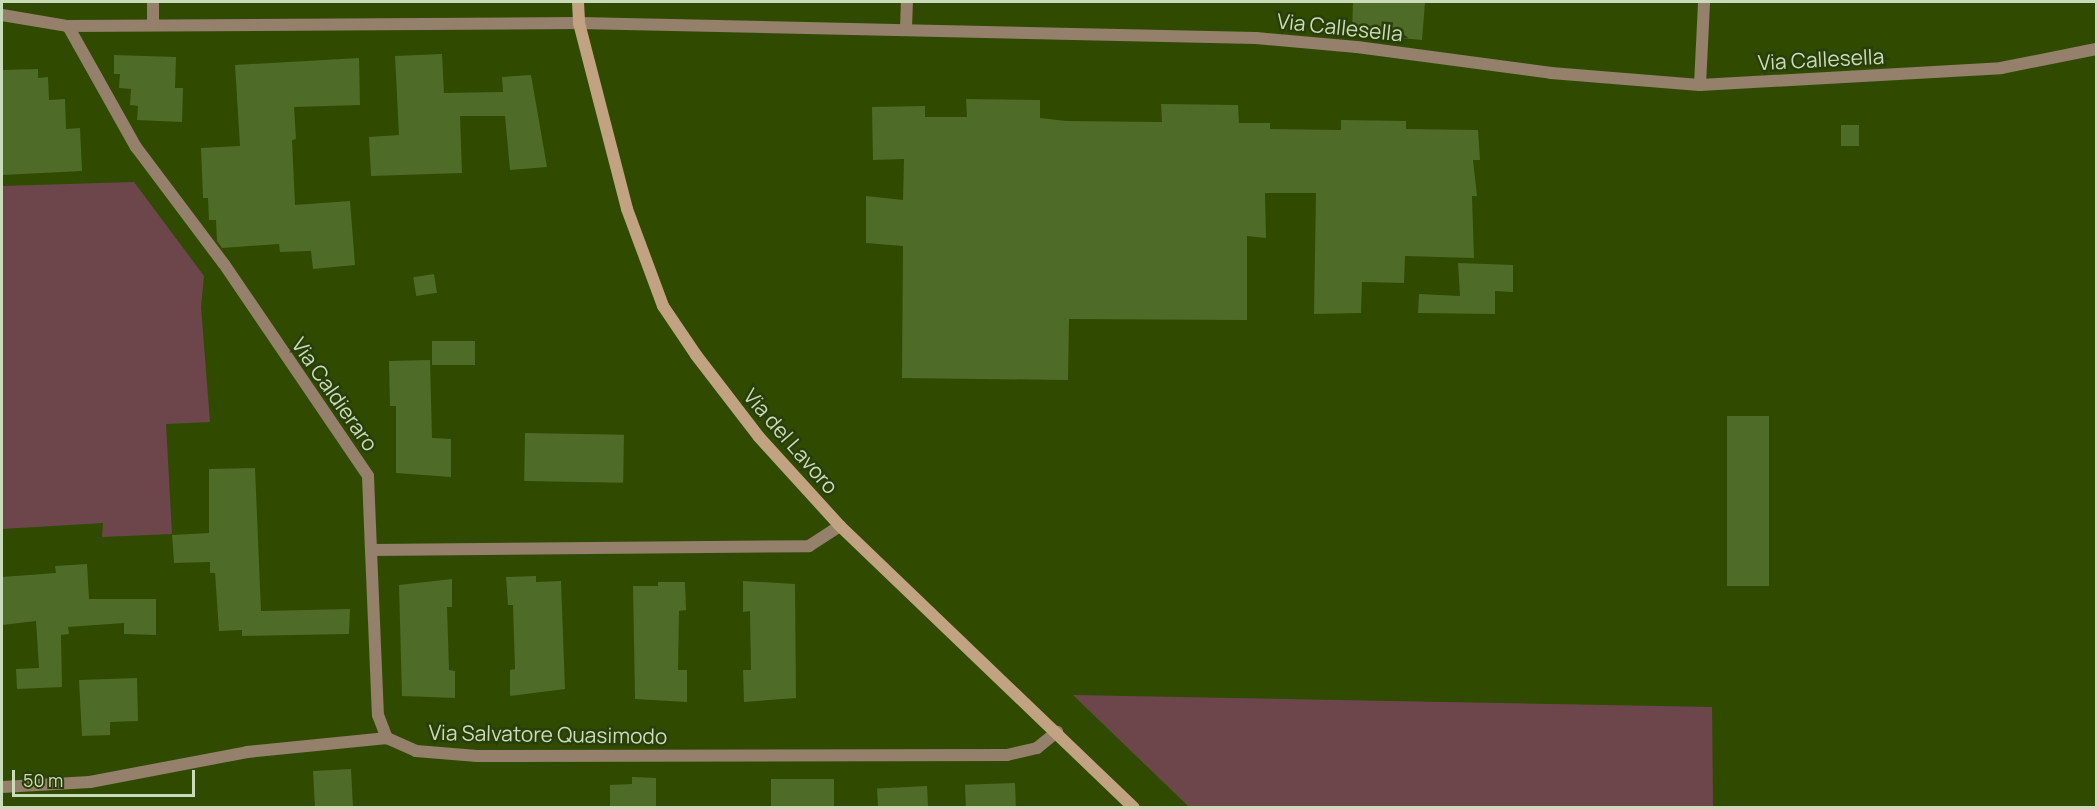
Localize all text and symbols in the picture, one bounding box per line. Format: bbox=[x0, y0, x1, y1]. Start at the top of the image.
street label: Via Callesella bbox=[1276, 8, 1404, 46]
street label: Via Callesella bbox=[1757, 43, 1885, 75]
street label: Via Caldieraro bbox=[287, 332, 383, 456]
street label: Via del Lavoro bbox=[738, 383, 844, 499]
street label: Via Salvatore Quasimodo bbox=[428, 719, 668, 749]
scale bar bbox=[15, 758, 198, 796]
text: 50 m bbox=[23, 768, 63, 792]

